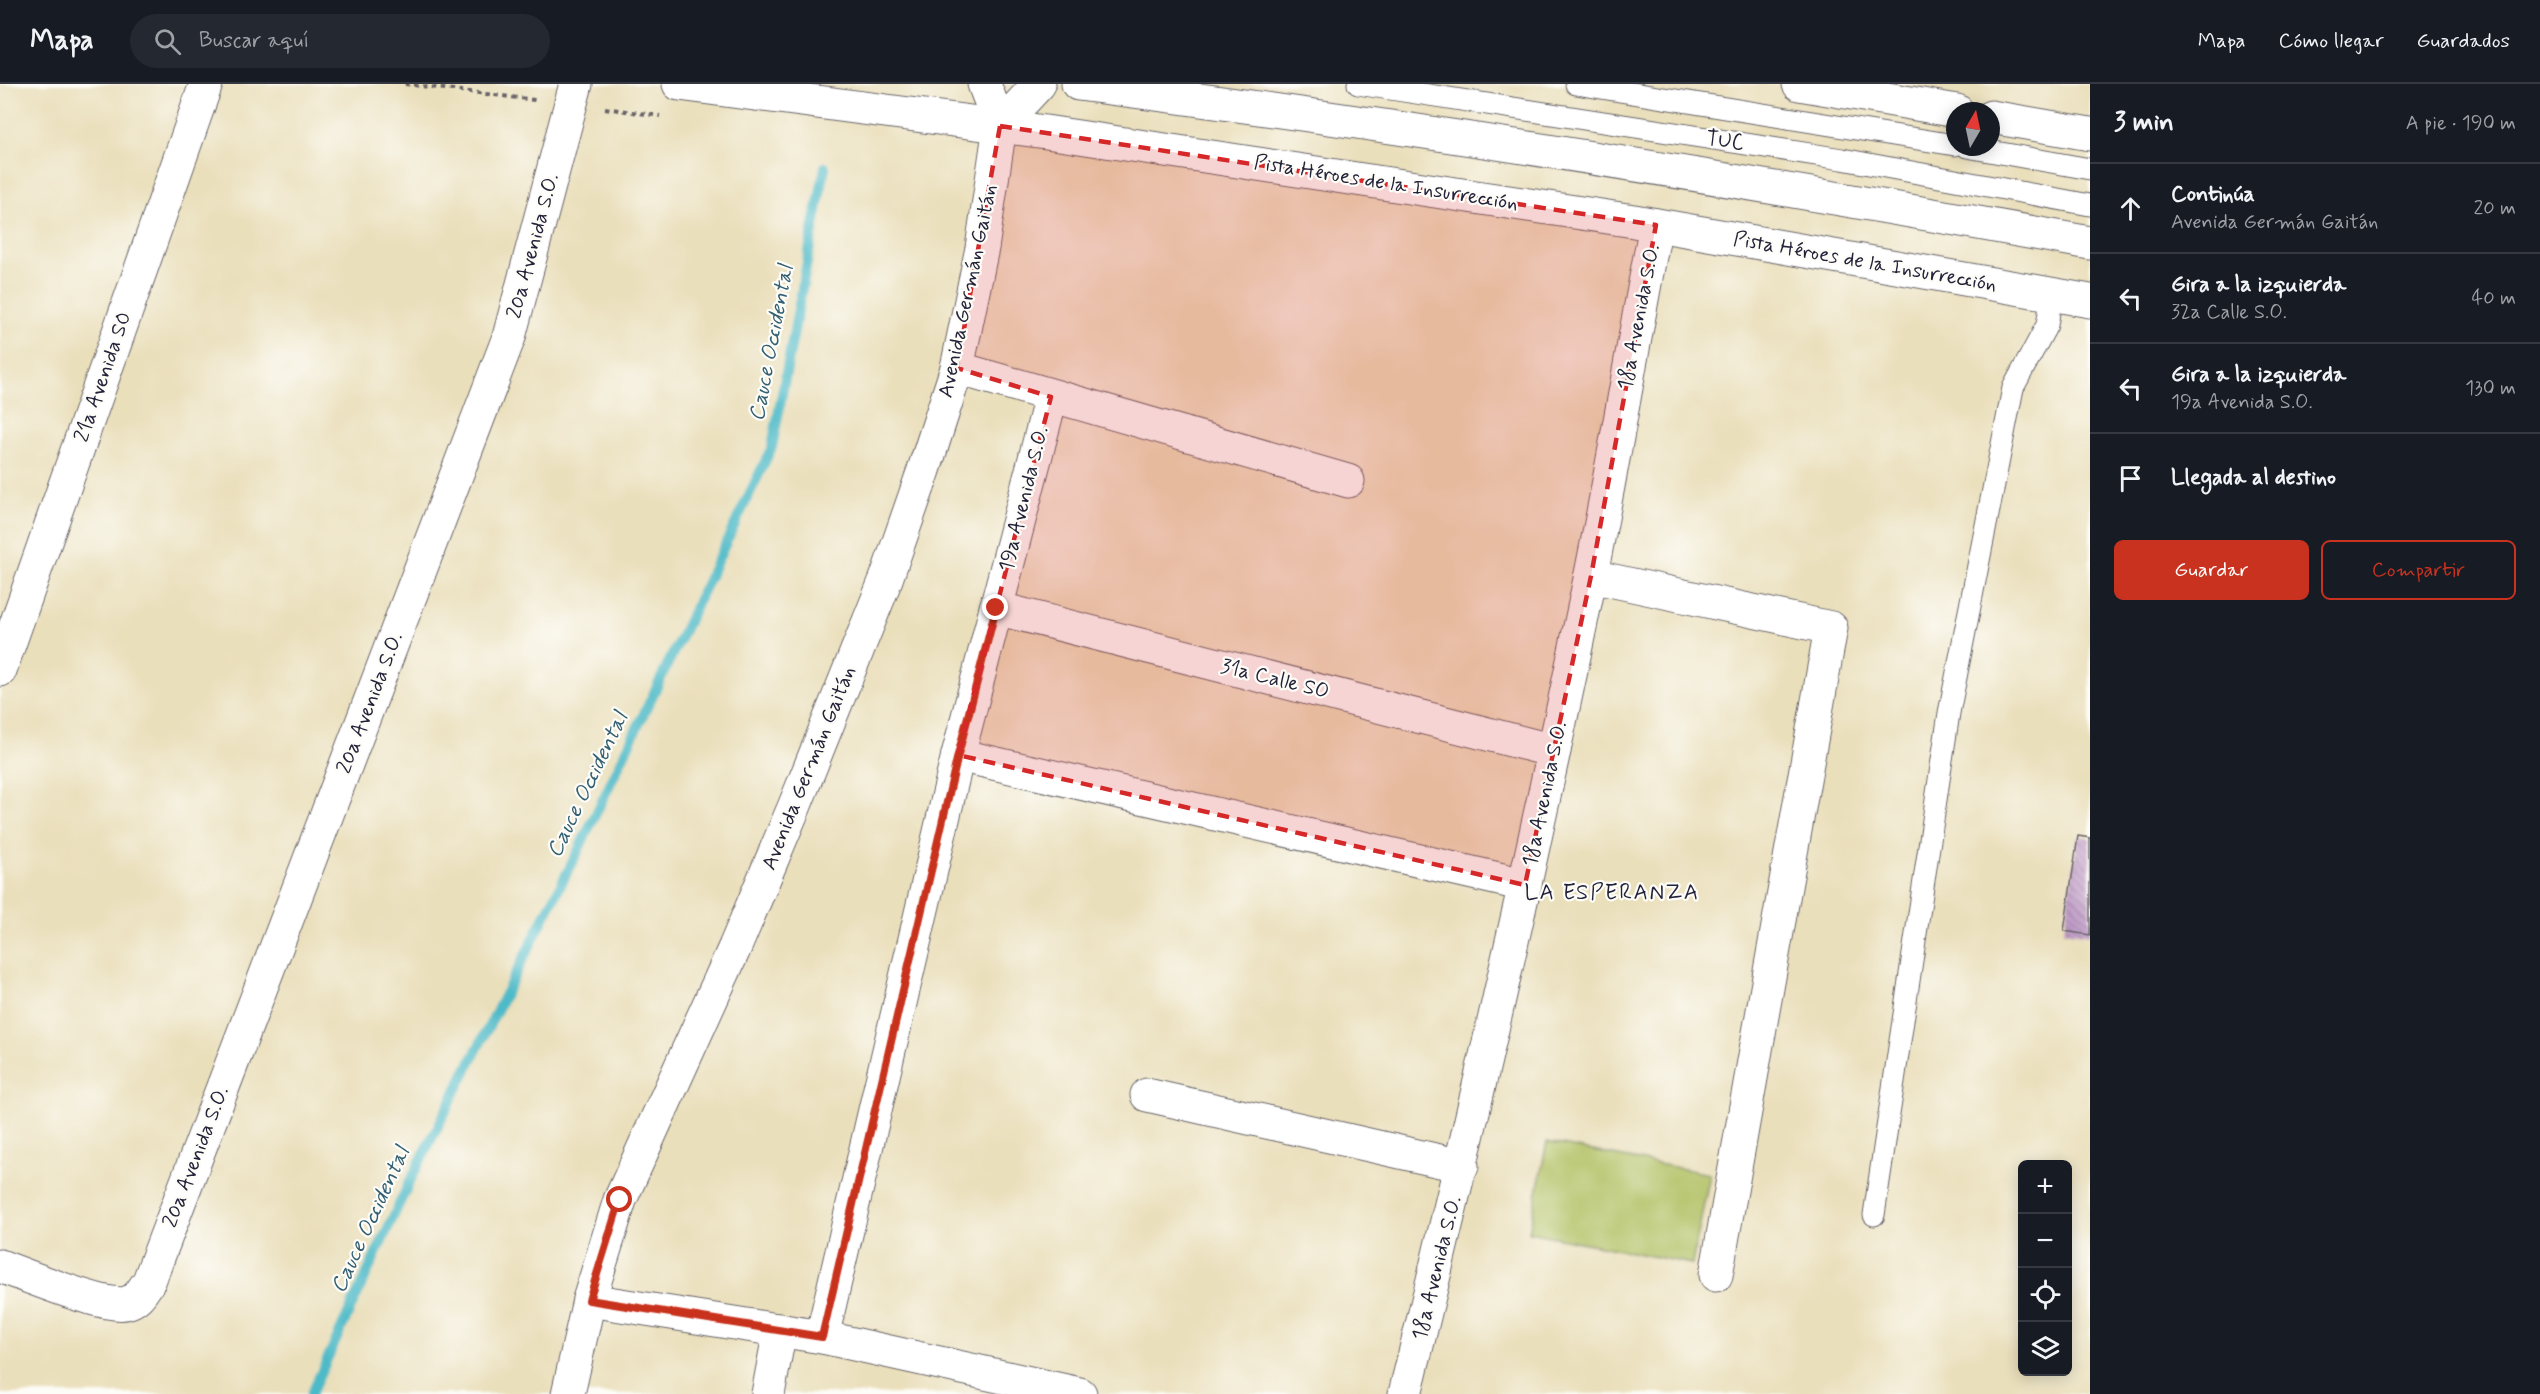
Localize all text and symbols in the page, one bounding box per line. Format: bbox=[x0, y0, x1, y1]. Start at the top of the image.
search box bbox=[130, 14, 550, 68]
text: Mapa bbox=[30, 23, 94, 60]
icon: search bbox=[151, 25, 184, 58]
text: Buscar aquí bbox=[199, 27, 309, 55]
text: Mapa bbox=[2198, 27, 2246, 55]
text: Cómo llegar bbox=[2279, 27, 2384, 55]
text: Guardados bbox=[2417, 27, 2510, 55]
north arrow bbox=[1946, 102, 2000, 156]
text: 3 min bbox=[2114, 106, 2174, 140]
text: A pie · 190 m bbox=[2406, 110, 2516, 137]
street label: TUC bbox=[1704, 124, 1746, 158]
street label: Pista Héroes de la Insurrección bbox=[1252, 148, 1520, 218]
street label: 20a Avenida S.O. bbox=[500, 170, 566, 322]
text: Continúa bbox=[2171, 181, 2255, 209]
street label: Avenida Germán Gaitán bbox=[932, 182, 1004, 400]
icon: ahead bbox=[2114, 192, 2147, 225]
text: 20 m bbox=[2473, 195, 2516, 222]
text: Avenida Germán Gaitán bbox=[2171, 209, 2378, 236]
street label: Pista Héroes de la Insurrección bbox=[1731, 225, 1999, 299]
street label: 18a Avenida S.O. bbox=[1611, 242, 1667, 392]
water label: Cauce Occidental bbox=[743, 261, 801, 423]
text: Gira a la izquierda bbox=[2171, 271, 2346, 299]
icon: left bbox=[2114, 282, 2147, 315]
text: 40 m bbox=[2472, 285, 2516, 312]
text: 32a Calle S.O. bbox=[2171, 299, 2287, 326]
street label: 21a Avenida SO bbox=[68, 308, 138, 446]
text: Gira a la izquierda bbox=[2171, 361, 2346, 389]
icon: left bbox=[2114, 372, 2147, 405]
text: 130 m bbox=[2465, 375, 2516, 402]
text: 19a Avenida S.O. bbox=[2171, 389, 2313, 416]
street label: 19a Avenida S.O. bbox=[992, 423, 1056, 575]
icon: arrive bbox=[2114, 462, 2147, 495]
text: Llegada al destino bbox=[2171, 464, 2336, 492]
button: Guardar bbox=[2114, 540, 2309, 600]
button: Compartir bbox=[2321, 540, 2516, 600]
route end bbox=[982, 594, 1008, 620]
street label: 20a Avenida S.O. bbox=[330, 628, 410, 778]
street label: 31a Calle SO bbox=[1218, 652, 1332, 706]
street label: Avenida Germán Gaitán bbox=[755, 662, 863, 874]
water label: Cauce Occidental bbox=[541, 706, 636, 862]
street label: 18a Avenida S.O. bbox=[1516, 719, 1574, 869]
district label: LA ESPERANZA bbox=[1524, 879, 1700, 907]
street label: 20a Avenida S.O. bbox=[156, 1082, 236, 1232]
water label: Cauce Occidental bbox=[325, 1141, 418, 1298]
map controls bbox=[2018, 1160, 2072, 1376]
button: + bbox=[2018, 1160, 2072, 1214]
route start bbox=[606, 1186, 632, 1212]
street label: 18a Avenida S.O. bbox=[1406, 1193, 1468, 1343]
button: − bbox=[2018, 1214, 2072, 1268]
button: locate bbox=[2018, 1268, 2072, 1322]
button: layers bbox=[2018, 1322, 2072, 1376]

